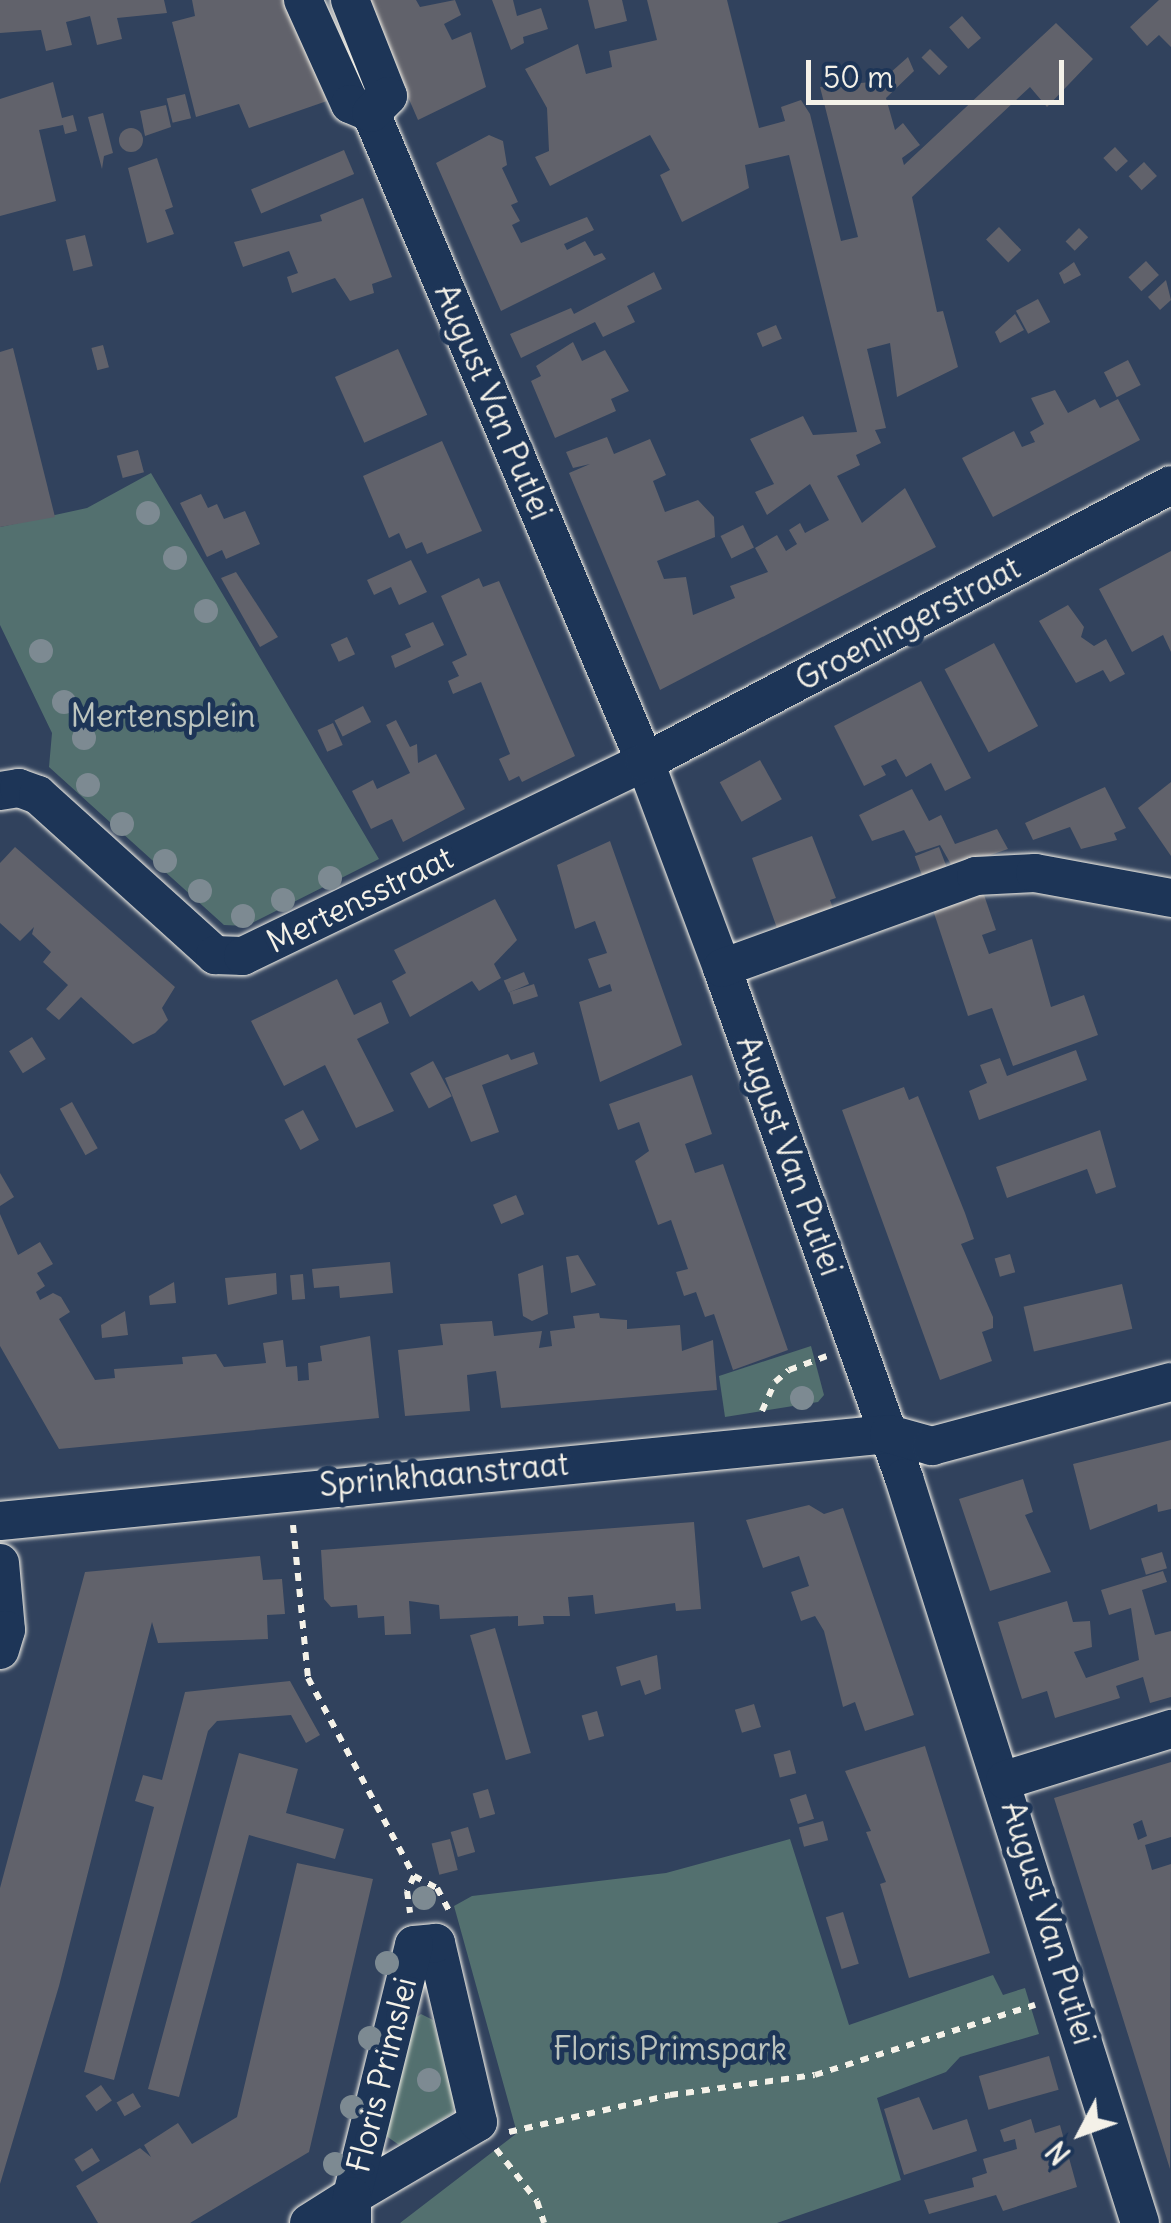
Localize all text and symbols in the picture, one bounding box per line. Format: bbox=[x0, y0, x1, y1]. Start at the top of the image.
scale bar bbox=[811, 40, 1068, 102]
text: 50 m bbox=[823, 58, 893, 96]
street label: August Van Putlei bbox=[426, 279, 560, 525]
street label: Groeningerstraat bbox=[789, 549, 1027, 699]
park label: Mertensplein bbox=[70, 697, 256, 735]
street label: Mertensstraat bbox=[261, 838, 459, 962]
street label: August Van Putlei bbox=[728, 1031, 850, 1281]
street label: Sprinkhaanstraat bbox=[318, 1445, 570, 1505]
street label: August Van Putlei bbox=[993, 1797, 1103, 2049]
street label: Floris Primslei bbox=[339, 1974, 425, 2176]
park label: Floris Primspark bbox=[553, 2030, 787, 2068]
north arrow bbox=[1031, 2083, 1131, 2183]
text: N bbox=[1038, 2134, 1078, 2172]

